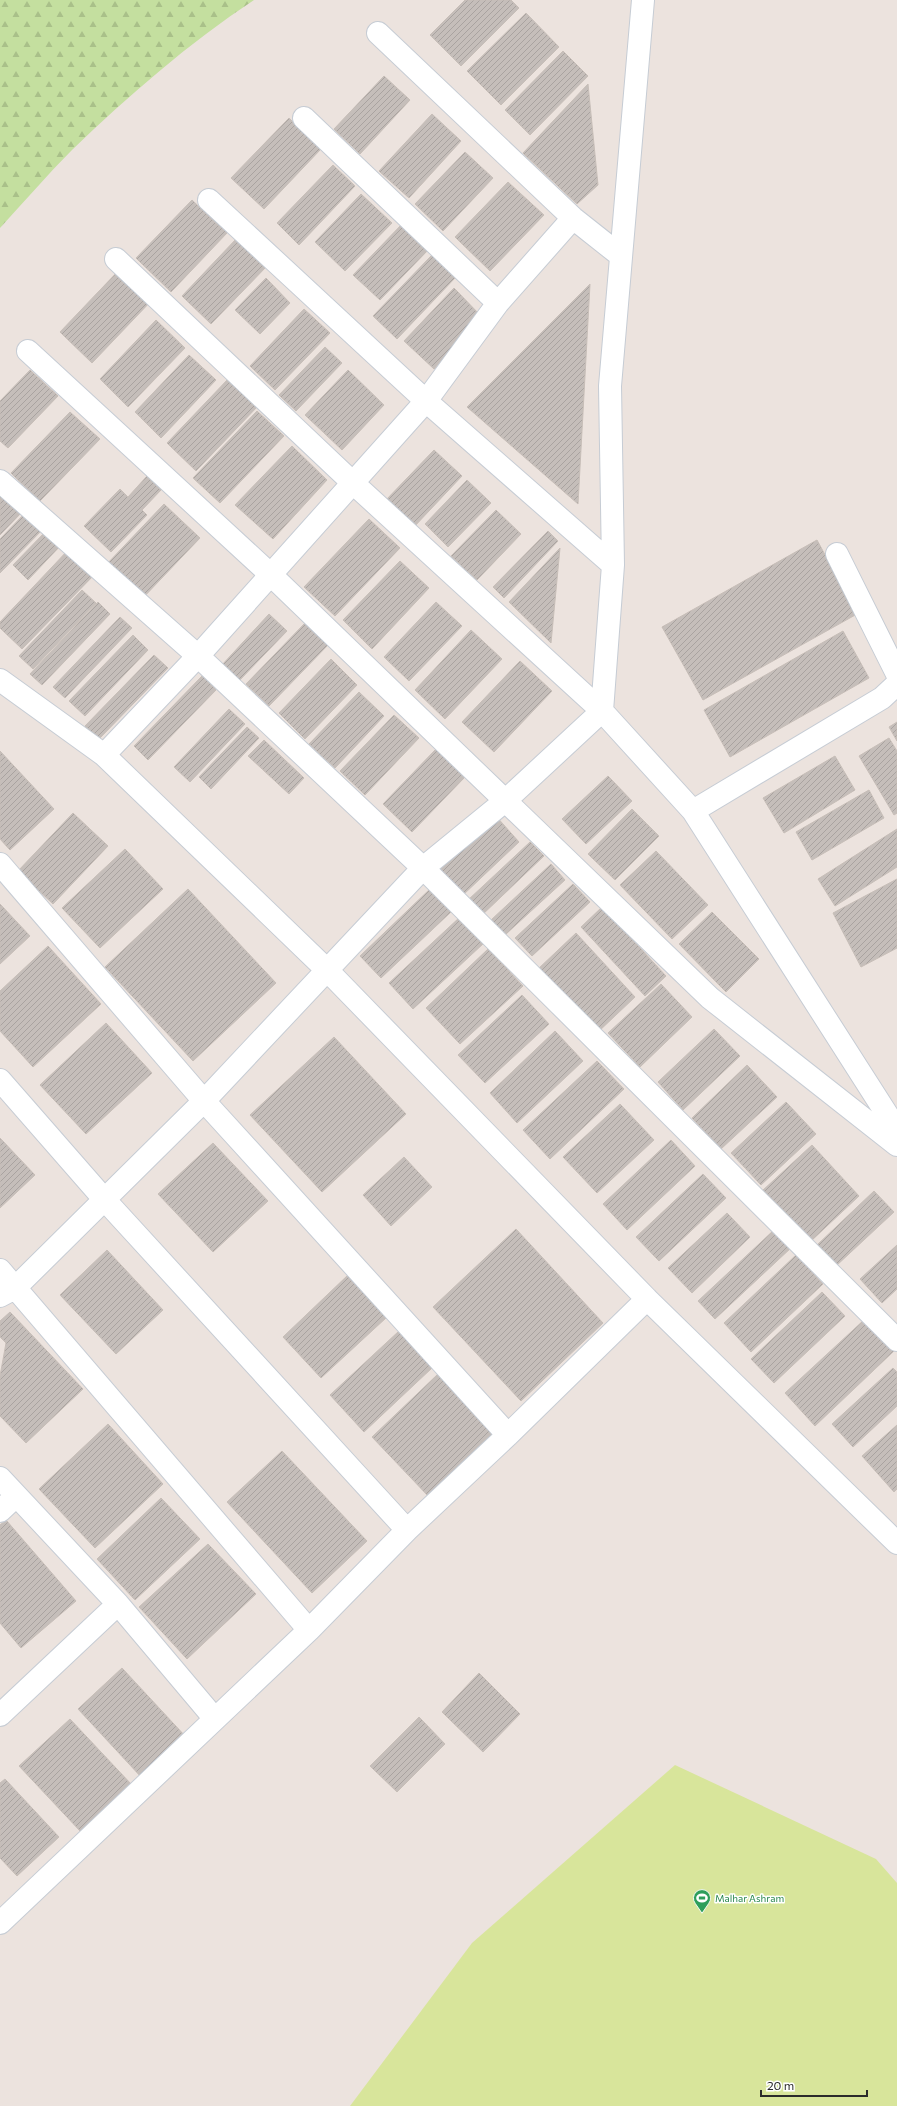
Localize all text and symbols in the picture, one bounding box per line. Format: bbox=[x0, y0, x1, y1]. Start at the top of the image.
sports icon: Malhar Ashram bbox=[692, 1888, 712, 1913]
place label: Malhar Ashram bbox=[715, 1892, 784, 1904]
scale bar bbox=[761, 2072, 867, 2098]
text: 20 m bbox=[767, 2078, 794, 2092]

